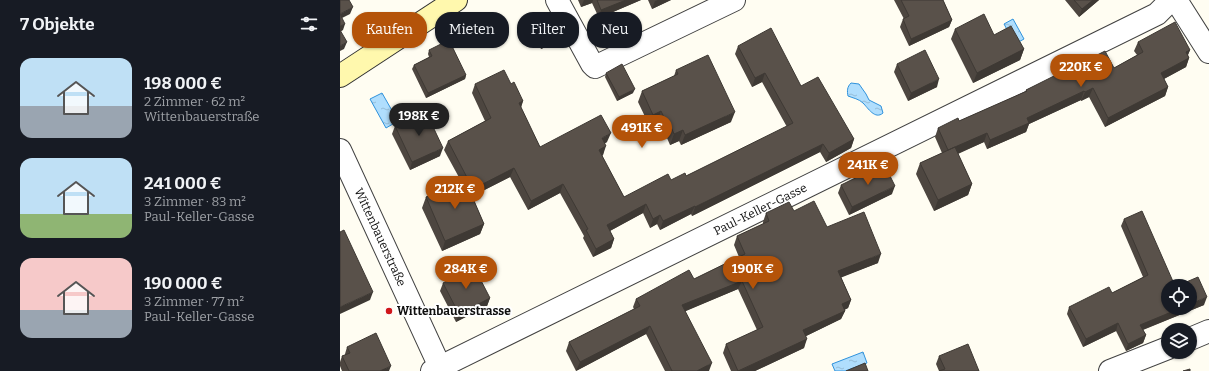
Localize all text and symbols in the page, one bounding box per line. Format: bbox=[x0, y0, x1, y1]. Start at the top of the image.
chip: Kaufen bbox=[352, 12, 427, 48]
chip: Mieten bbox=[435, 12, 509, 48]
chip: Filter bbox=[517, 12, 579, 48]
chip: Neu bbox=[587, 12, 642, 48]
icon: filters bbox=[298, 13, 320, 35]
text: 7 Objekte bbox=[20, 14, 95, 35]
pin: 220K € bbox=[1048, 54, 1114, 88]
text: 220K € bbox=[1059, 59, 1103, 74]
text: 198 000 € bbox=[144, 73, 222, 94]
icon: home bbox=[52, 74, 100, 122]
text: 2 Zimmer · 62 m² bbox=[144, 94, 245, 109]
pin: 198K € bbox=[386, 103, 452, 137]
text: 198K € bbox=[398, 108, 440, 123]
text: Wittenbauerstraße bbox=[144, 109, 259, 124]
pin: 491K € bbox=[609, 115, 675, 149]
text: 491K € bbox=[621, 120, 663, 135]
pin: 241K € bbox=[835, 152, 901, 186]
text: 241K € bbox=[847, 157, 889, 172]
text: 241 000 € bbox=[144, 173, 222, 194]
icon: home bbox=[52, 174, 100, 222]
pin: 212K € bbox=[422, 176, 488, 210]
street label: Paul-Keller-Gasse bbox=[711, 180, 809, 238]
text: 212K € bbox=[435, 181, 475, 196]
street label: Wittenbauerstraße bbox=[351, 186, 409, 289]
text: 3 Zimmer · 83 m² bbox=[144, 194, 246, 209]
text: Paul-Keller-Gasse bbox=[144, 209, 254, 224]
pin: 284K € bbox=[433, 256, 499, 290]
pin: 190K € bbox=[720, 256, 786, 290]
text: 284K € bbox=[444, 261, 488, 276]
text: 190K € bbox=[732, 261, 774, 276]
text: 190 000 € bbox=[144, 273, 223, 294]
icon: home bbox=[52, 274, 100, 322]
map controls bbox=[1161, 279, 1197, 359]
button: locate bbox=[1161, 279, 1197, 315]
text: 3 Zimmer · 77 m² bbox=[144, 294, 244, 309]
place label: Wittenbauerstrasse bbox=[397, 304, 511, 318]
marker: Wittenbauerstrasse bbox=[384, 306, 394, 316]
text: Paul-Keller-Gasse bbox=[144, 309, 254, 324]
button: layers bbox=[1161, 323, 1197, 359]

